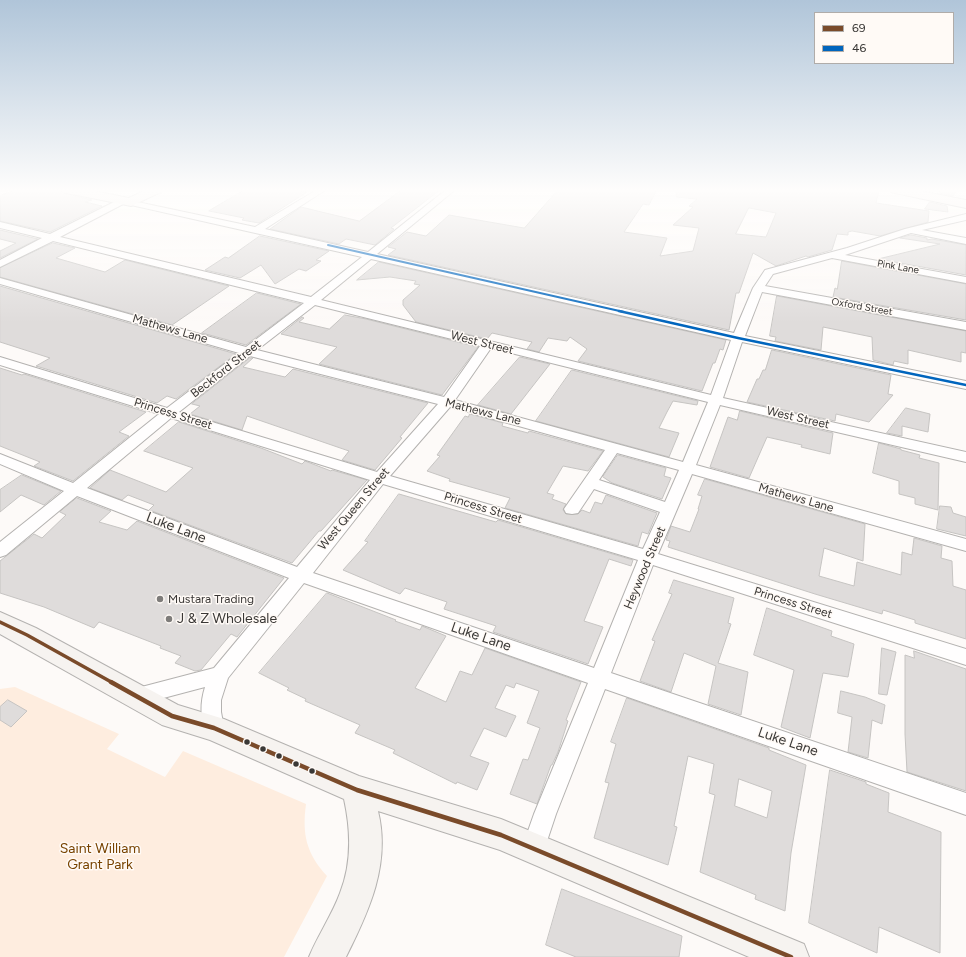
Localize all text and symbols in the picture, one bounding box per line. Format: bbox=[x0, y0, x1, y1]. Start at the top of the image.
legend bbox=[814, 12, 954, 64]
text: 69 bbox=[852, 21, 866, 35]
text: 46 bbox=[852, 41, 866, 55]
street label: Pink Lane bbox=[876, 257, 920, 277]
street label: Oxford Street bbox=[831, 296, 893, 318]
street label: Mathews Lane bbox=[131, 311, 209, 347]
street label: West Street bbox=[449, 328, 515, 358]
street label: Beckford Street bbox=[188, 337, 264, 401]
street label: Princess Street bbox=[132, 395, 214, 433]
street label: Mathews Lane bbox=[444, 396, 522, 428]
street label: West Street bbox=[765, 404, 831, 432]
street label: West Queen Street bbox=[315, 465, 393, 553]
street label: Mathews Lane bbox=[757, 480, 835, 516]
street label: Princess Street bbox=[442, 489, 524, 527]
street label: Luke Lane bbox=[144, 509, 208, 547]
street label: Heywood Street bbox=[621, 524, 669, 612]
street label: Princess Street bbox=[752, 584, 834, 622]
place label: Mustara Trading bbox=[168, 592, 254, 606]
marker: Mustara Trading bbox=[155, 594, 165, 604]
place label: J & Z Wholesale bbox=[177, 611, 277, 627]
marker: J & Z Wholesale bbox=[164, 614, 174, 624]
street label: Luke Lane bbox=[449, 619, 513, 655]
street label: Luke Lane bbox=[756, 724, 820, 760]
unlabelled marker bbox=[242, 737, 252, 747]
unlabelled marker bbox=[258, 744, 268, 754]
unlabelled marker bbox=[274, 751, 284, 761]
unlabelled marker bbox=[291, 759, 301, 769]
unlabelled marker bbox=[307, 766, 317, 776]
park label: Saint William Grant Park bbox=[60, 841, 140, 874]

